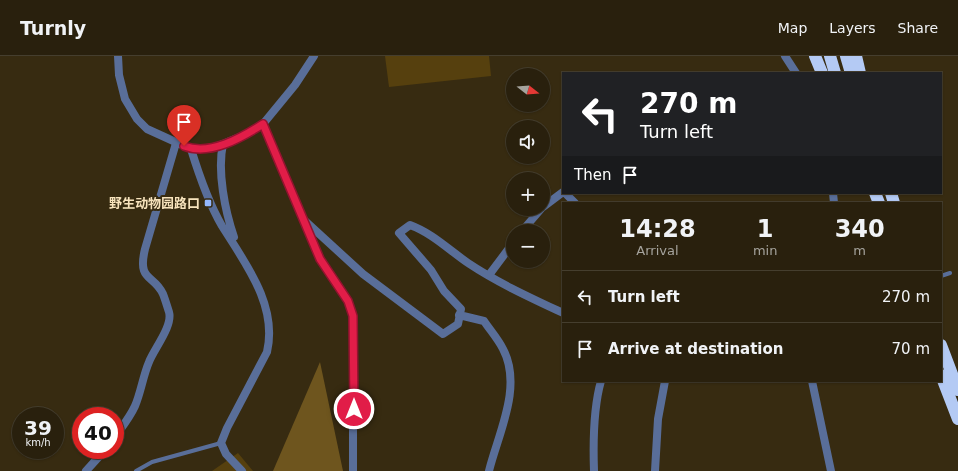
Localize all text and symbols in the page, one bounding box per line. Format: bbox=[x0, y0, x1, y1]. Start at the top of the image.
text: Turnly bbox=[20, 17, 86, 39]
text: Map bbox=[778, 20, 807, 36]
text: Layers bbox=[829, 20, 876, 36]
text: Share bbox=[898, 20, 938, 36]
north arrow bbox=[506, 68, 550, 112]
map controls bbox=[506, 68, 550, 268]
text: 270 m bbox=[640, 87, 737, 120]
icon: left bbox=[574, 88, 626, 140]
pin bbox=[167, 105, 201, 146]
icon: arrive bbox=[173, 111, 195, 133]
button: sound bbox=[506, 120, 550, 164]
text: Turn left bbox=[640, 121, 713, 142]
icon: arrive bbox=[619, 164, 641, 186]
text: Then bbox=[574, 166, 611, 184]
button: + bbox=[506, 172, 550, 216]
place label: 野生动物园路口 bbox=[109, 196, 200, 211]
marker: 野生动物园路口 bbox=[203, 198, 213, 208]
text: 14:28 bbox=[619, 215, 696, 243]
text: 1 bbox=[757, 215, 773, 243]
text: 340 bbox=[835, 215, 885, 243]
button: − bbox=[506, 224, 550, 268]
text: Arrival bbox=[636, 243, 679, 258]
text: min bbox=[753, 243, 777, 258]
text: m bbox=[853, 243, 866, 258]
icon: left bbox=[574, 286, 596, 308]
text: Turn left bbox=[608, 288, 680, 306]
text: 270 m bbox=[882, 288, 930, 306]
icon: arrive bbox=[574, 338, 596, 360]
text: Arrive at destination bbox=[608, 340, 783, 358]
text: 70 m bbox=[892, 340, 930, 358]
position arrow bbox=[333, 388, 375, 430]
speed limit sign: 40 bbox=[72, 407, 124, 459]
text: 39 bbox=[24, 416, 52, 440]
text: km/h bbox=[25, 437, 51, 448]

